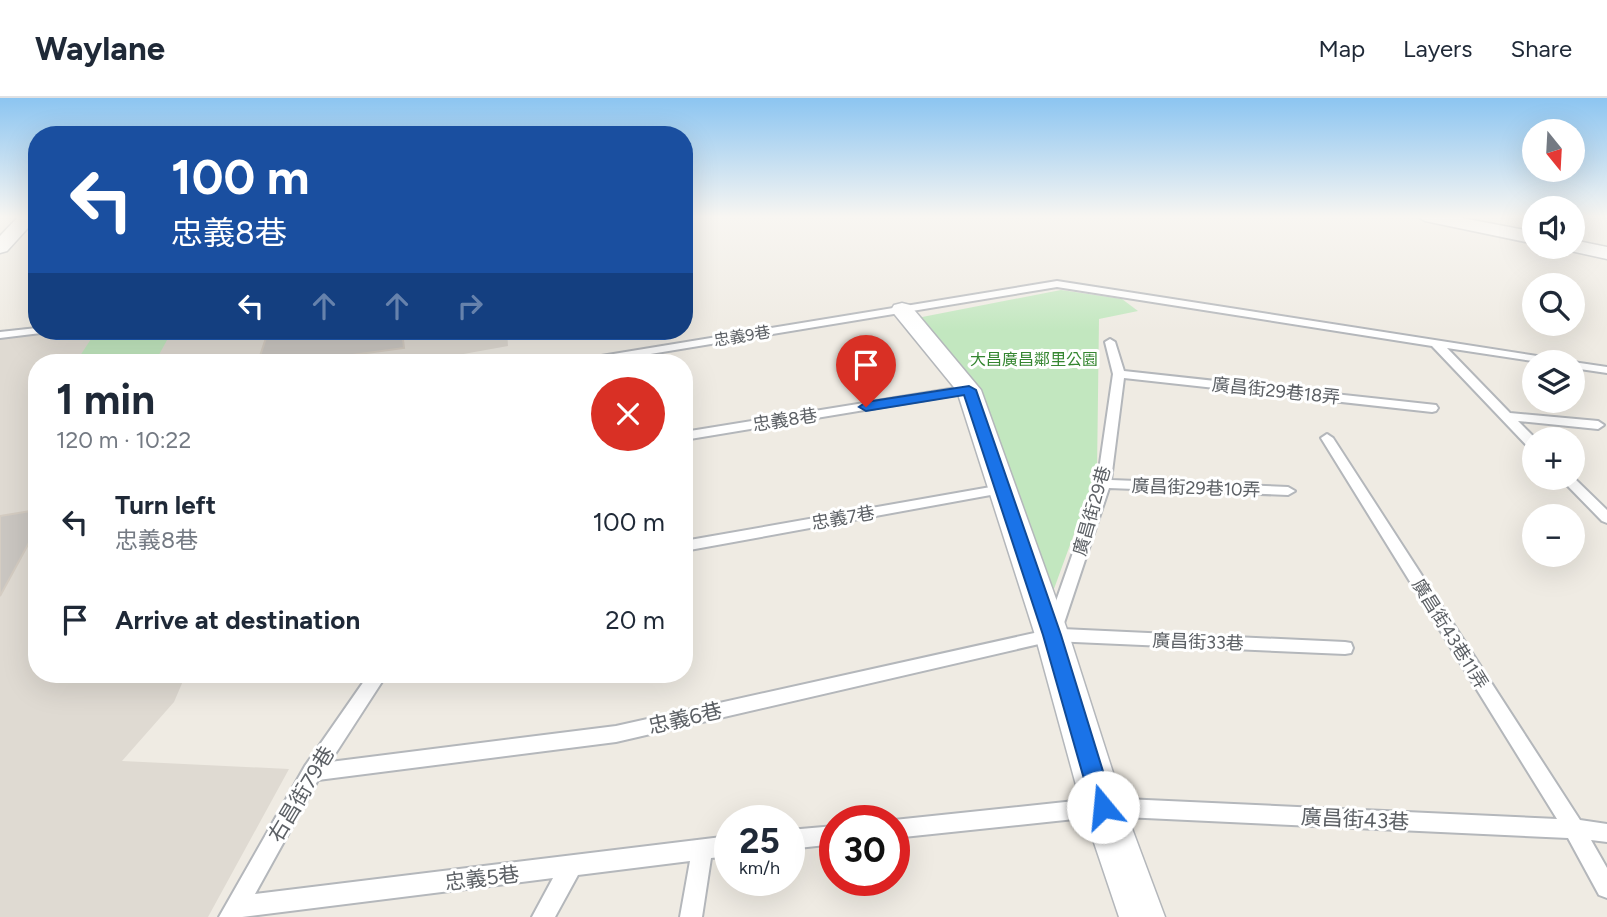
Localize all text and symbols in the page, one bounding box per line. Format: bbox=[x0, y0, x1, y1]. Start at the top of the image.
text: Waylane bbox=[35, 29, 165, 68]
text: Map bbox=[1318, 34, 1365, 63]
text: Layers bbox=[1403, 34, 1472, 63]
text: Share bbox=[1510, 34, 1572, 63]
north arrow bbox=[1522, 119, 1586, 182]
map controls bbox=[1522, 119, 1585, 567]
text: 100 m bbox=[171, 147, 310, 206]
icon: left bbox=[56, 154, 147, 245]
button: sound bbox=[1522, 196, 1585, 259]
text: 忠義8巷 bbox=[171, 214, 287, 252]
button: search bbox=[1522, 273, 1585, 336]
icon: left bbox=[232, 287, 270, 325]
icon: ahead bbox=[305, 287, 343, 325]
icon: ahead bbox=[378, 287, 416, 325]
icon: right bbox=[451, 287, 489, 325]
street label: 忠義9巷 bbox=[712, 322, 772, 350]
pin bbox=[836, 335, 896, 407]
icon: arrive bbox=[847, 346, 885, 384]
park label: 大昌廣昌鄰里公園 bbox=[970, 350, 1098, 369]
button: layers bbox=[1522, 350, 1585, 413]
street label: 廣昌街29巷18弄 bbox=[1211, 373, 1341, 409]
text: 1 min bbox=[56, 374, 155, 425]
button: close bbox=[591, 377, 665, 451]
street label: 忠義8巷 bbox=[751, 404, 819, 436]
text: 120 m · 10:22 bbox=[56, 426, 191, 454]
button: + bbox=[1522, 427, 1585, 490]
street label: 廣昌街29巷 bbox=[1069, 464, 1115, 558]
street label: 廣昌街29巷10弄 bbox=[1131, 475, 1261, 501]
text: Turn left bbox=[115, 489, 216, 521]
street label: 忠義7巷 bbox=[810, 502, 876, 534]
icon: left bbox=[56, 503, 94, 541]
button: − bbox=[1522, 504, 1585, 567]
text: 100 m bbox=[592, 506, 665, 538]
text: 忠義8巷 bbox=[115, 526, 198, 554]
street label: 廣昌街43巷11弄 bbox=[1407, 575, 1493, 693]
icon: arrive bbox=[56, 601, 94, 639]
text: Arrive at destination bbox=[115, 604, 360, 636]
text: 20 m bbox=[605, 604, 665, 636]
street label: 廣昌街33巷 bbox=[1152, 629, 1244, 655]
street label: 忠義6巷 bbox=[646, 697, 724, 739]
street label: 右昌街79巷 bbox=[263, 742, 339, 846]
position arrow bbox=[1066, 770, 1140, 844]
street label: 廣昌街43巷 bbox=[1300, 804, 1410, 834]
speed limit sign: 30 bbox=[819, 805, 910, 896]
text: 25 bbox=[739, 820, 780, 862]
text: km/h bbox=[739, 857, 780, 879]
street label: 忠義5巷 bbox=[443, 861, 521, 895]

